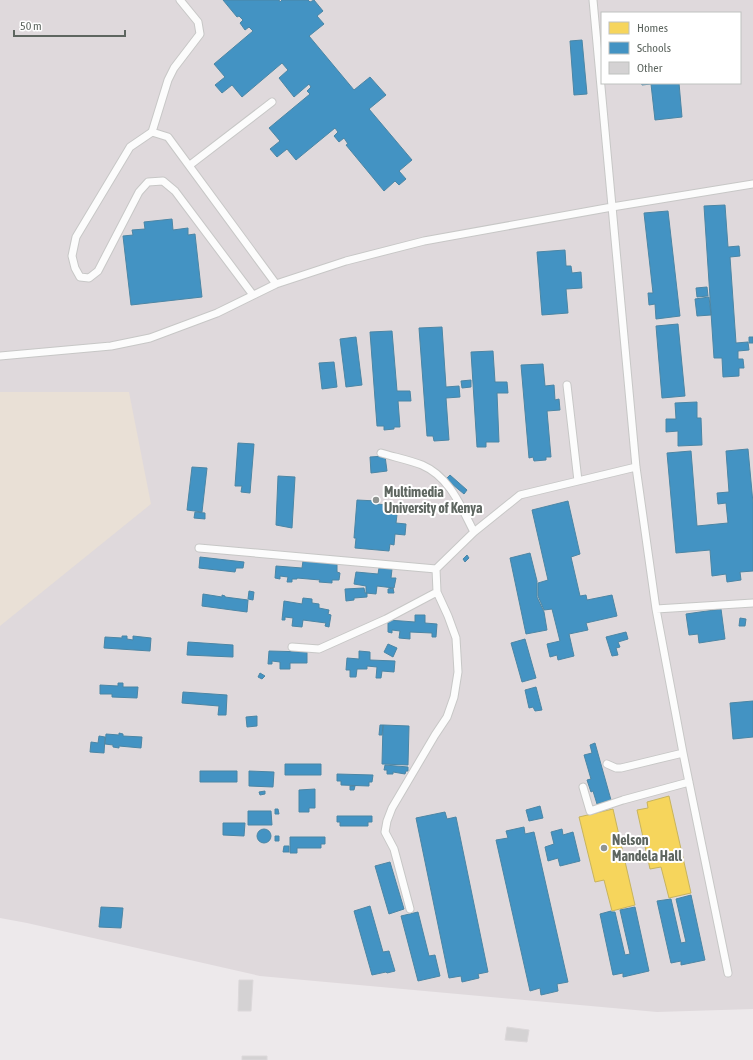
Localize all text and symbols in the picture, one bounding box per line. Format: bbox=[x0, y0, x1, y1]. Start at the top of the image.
scale bar bbox=[14, 12, 125, 38]
legend bbox=[601, 12, 741, 84]
text: 50 m bbox=[20, 19, 42, 33]
text: Homes bbox=[637, 21, 668, 35]
text: Schools bbox=[637, 41, 671, 55]
text: Other bbox=[637, 61, 663, 75]
place label: Multimedia University of Kenya bbox=[384, 484, 483, 516]
marker: Multimedia University of Kenya bbox=[371, 495, 381, 505]
place label: Nelson Mandela Hall bbox=[612, 832, 682, 864]
marker: Nelson Mandela Hall bbox=[599, 843, 609, 853]

